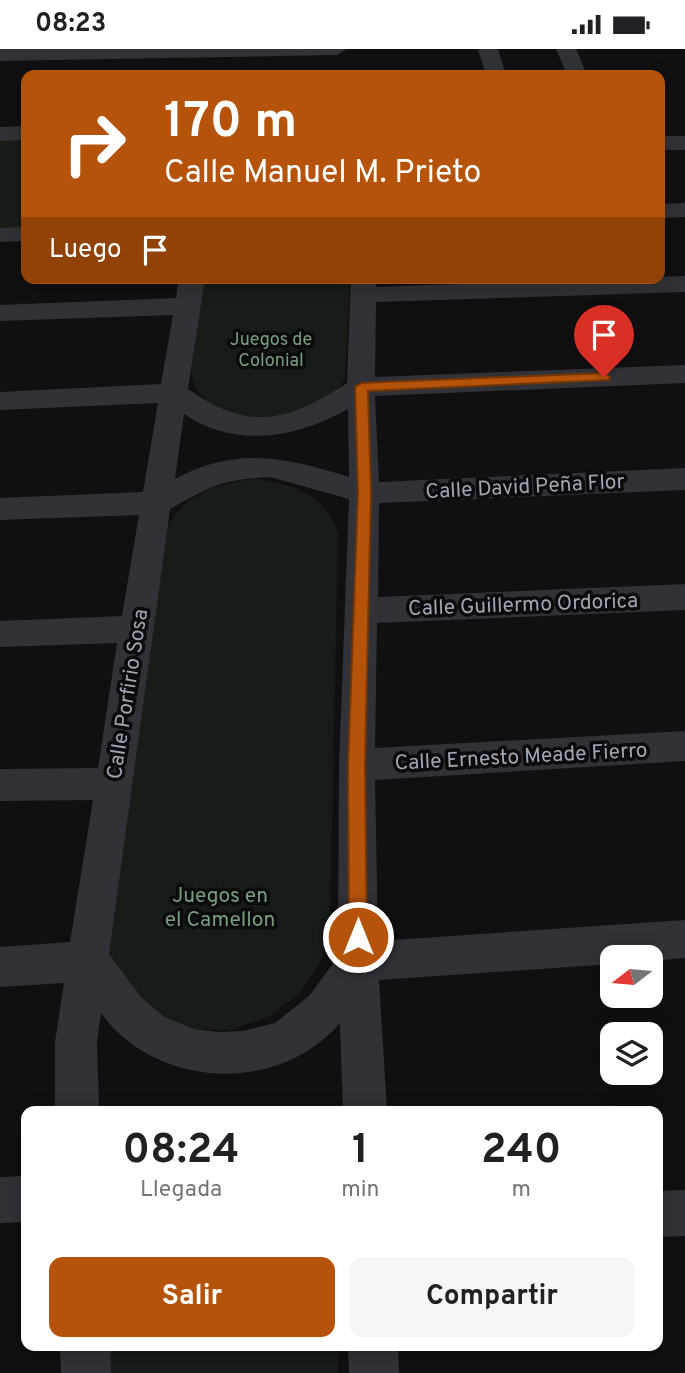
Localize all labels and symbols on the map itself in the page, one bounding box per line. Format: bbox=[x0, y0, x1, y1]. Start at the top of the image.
pin bbox=[574, 305, 634, 377]
park label: Juegos de Colonial bbox=[230, 329, 312, 373]
street label: Calle David Peña Flor bbox=[425, 469, 625, 506]
street label: Calle Guillermo Ordorica bbox=[408, 588, 638, 623]
street label: Calle Porfirio Sosa bbox=[102, 607, 155, 781]
street label: Calle Ernesto Meade Fierro bbox=[394, 737, 648, 778]
park label: Juegos en el Camellon bbox=[165, 883, 275, 934]
position arrow bbox=[321, 900, 395, 974]
north arrow bbox=[600, 945, 663, 1008]

